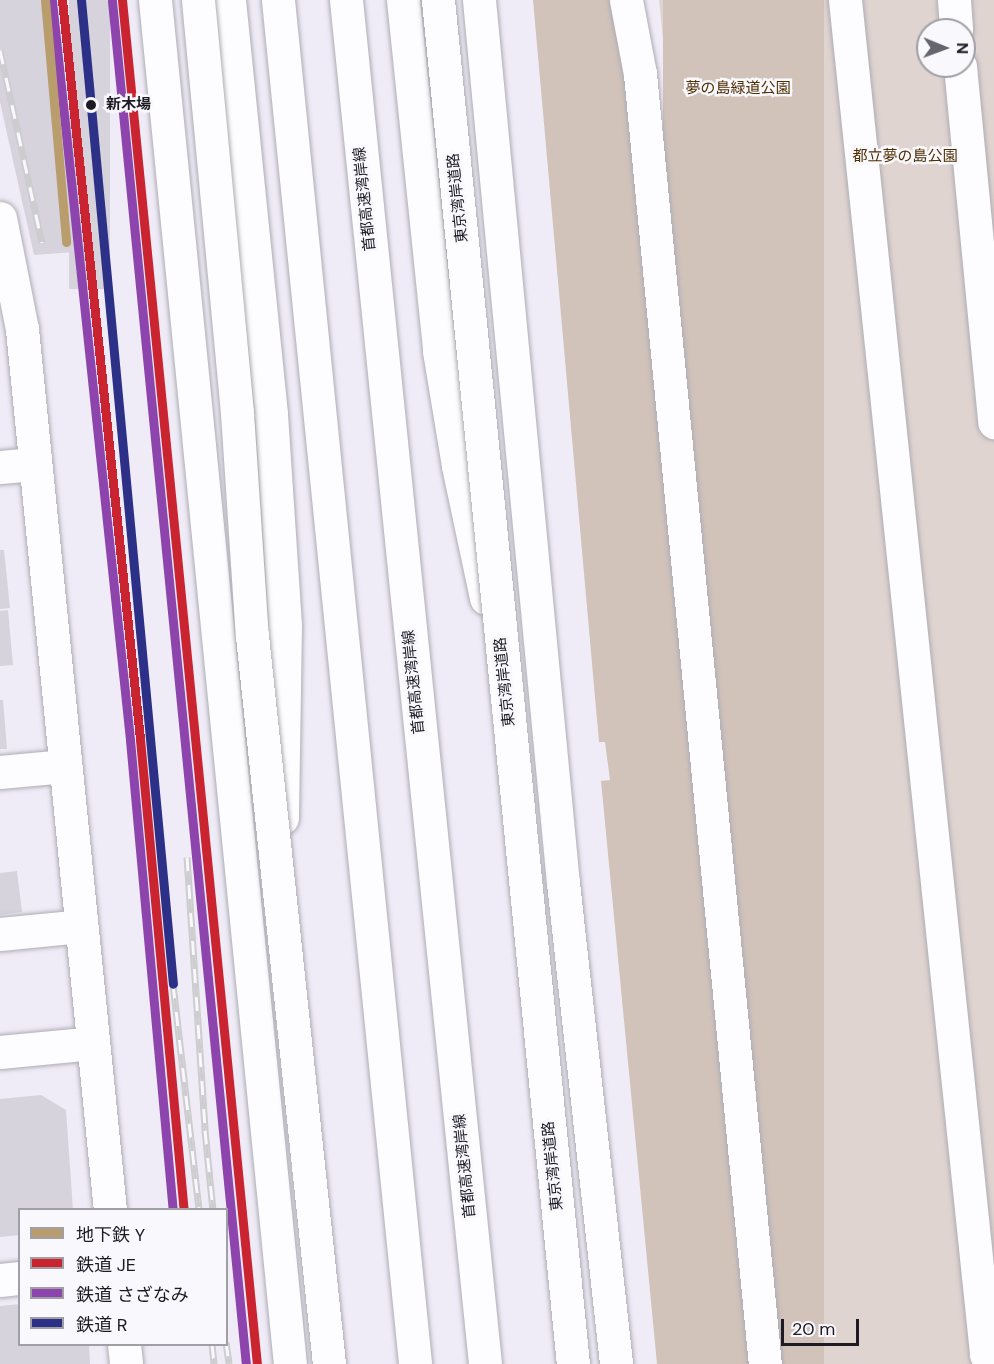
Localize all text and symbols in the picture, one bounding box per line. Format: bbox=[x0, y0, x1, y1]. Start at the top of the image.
north arrow bbox=[916, 18, 976, 78]
text: N bbox=[952, 42, 973, 54]
park label: 夢の島緑道公園 bbox=[686, 80, 790, 98]
marker: 新木場 bbox=[81, 95, 101, 115]
place label: 新木場 bbox=[106, 96, 151, 114]
street label: 首都高速湾岸線 bbox=[351, 146, 379, 252]
park label: 都立夢の島公園 bbox=[853, 148, 957, 166]
street label: 東京湾岸道路 bbox=[444, 152, 472, 244]
street label: 首都高速湾岸線 bbox=[400, 629, 428, 735]
street label: 東京湾岸道路 bbox=[491, 636, 519, 728]
street label: 首都高速湾岸線 bbox=[451, 1113, 479, 1219]
street label: 東京湾岸道路 bbox=[539, 1120, 567, 1212]
legend bbox=[18, 1208, 228, 1346]
text: 地下鉄 Y bbox=[76, 1223, 145, 1247]
text: 鉄道 JE bbox=[76, 1253, 136, 1277]
text: 鉄道 さざなみ bbox=[76, 1283, 189, 1307]
scale bar bbox=[784, 1307, 862, 1345]
text: 鉄道 R bbox=[76, 1313, 127, 1337]
text: 20 m bbox=[792, 1317, 835, 1341]

